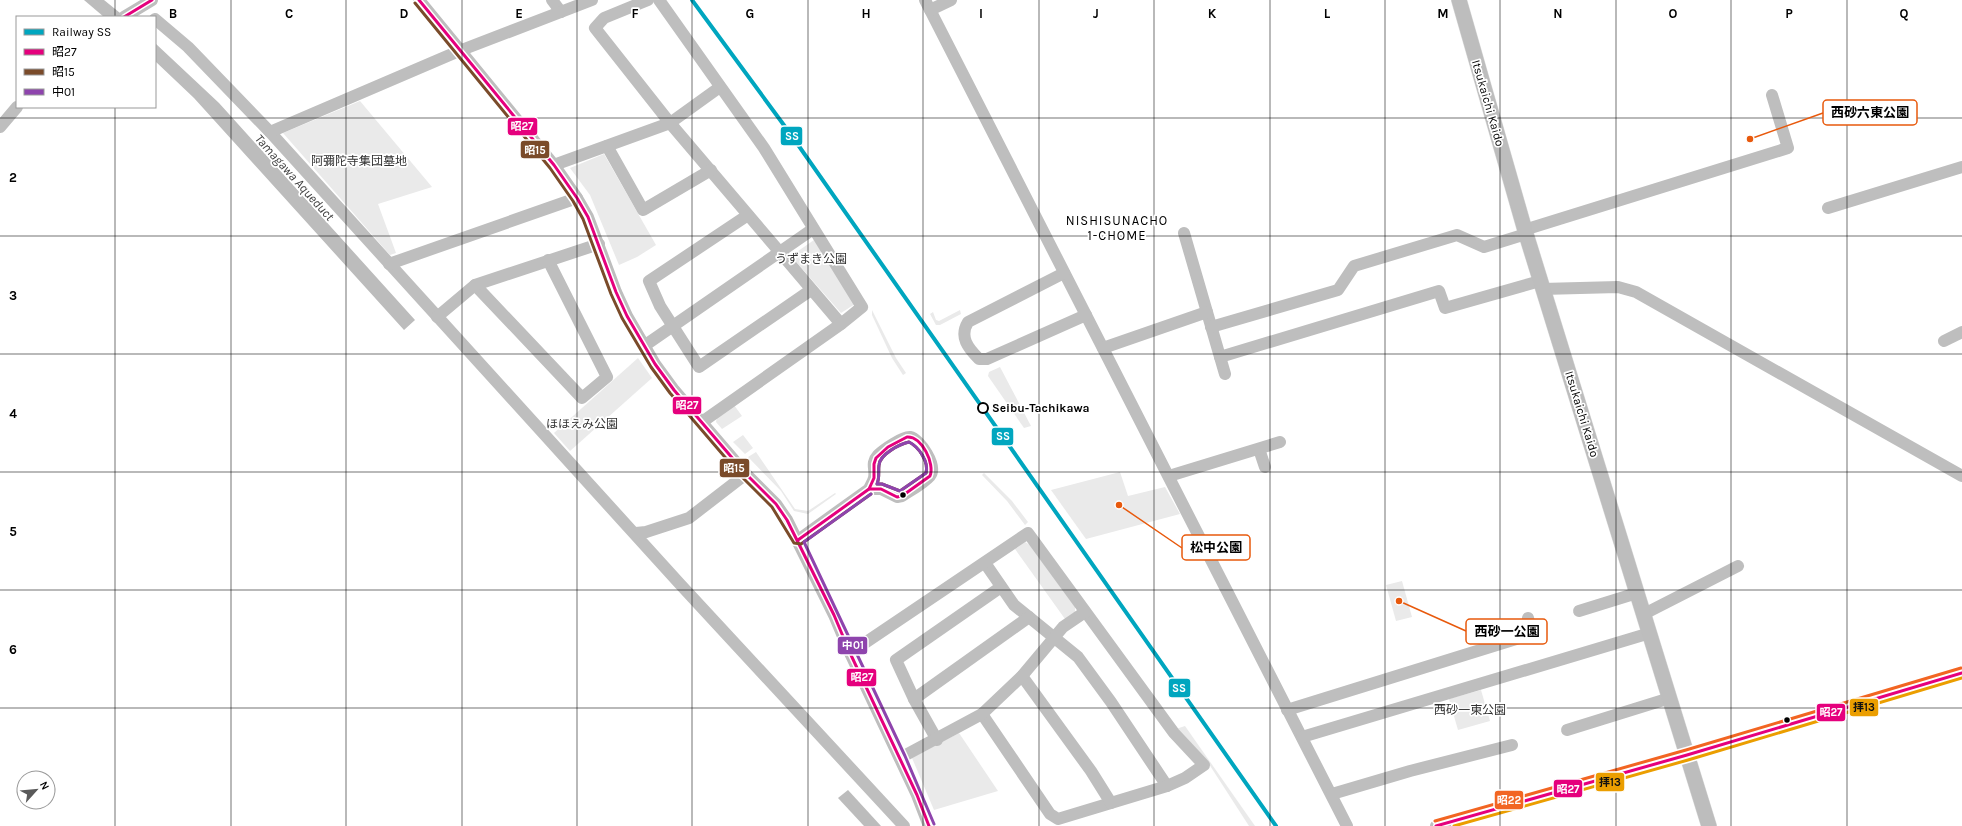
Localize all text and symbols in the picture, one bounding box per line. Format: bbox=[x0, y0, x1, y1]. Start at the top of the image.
text: B bbox=[169, 6, 177, 21]
text: C bbox=[285, 6, 293, 21]
text: D bbox=[400, 6, 409, 21]
text: E bbox=[515, 6, 523, 21]
text: F bbox=[631, 6, 639, 21]
text: G bbox=[746, 6, 754, 21]
text: H bbox=[861, 6, 871, 21]
text: I bbox=[979, 6, 983, 21]
text: J bbox=[1093, 6, 1099, 21]
text: K bbox=[1208, 6, 1217, 21]
text: L bbox=[1324, 6, 1331, 21]
text: M bbox=[1437, 6, 1449, 21]
text: N bbox=[1553, 6, 1563, 21]
text: O bbox=[1669, 6, 1678, 21]
text: P bbox=[1785, 6, 1793, 21]
text: Q bbox=[1900, 6, 1909, 21]
legend bbox=[16, 16, 156, 108]
text: Railway SS bbox=[52, 25, 111, 39]
text: 昭27 bbox=[52, 45, 77, 59]
street label: Itsukaichi Kaido bbox=[1469, 58, 1507, 148]
text: 昭15 bbox=[52, 65, 75, 79]
text: 中01 bbox=[52, 85, 75, 99]
callout: 西砂六東公園 bbox=[1823, 100, 1917, 125]
text: 西砂六東公園 bbox=[1831, 105, 1909, 120]
line badge: 昭27 bbox=[507, 117, 538, 136]
text: 昭27 bbox=[510, 120, 534, 133]
line badge: SS bbox=[780, 126, 803, 146]
text: SS bbox=[785, 130, 799, 143]
water label: Tamagawa Aqueduct bbox=[251, 131, 338, 225]
line badge: 昭15 bbox=[520, 140, 550, 159]
text: 昭15 bbox=[524, 144, 546, 157]
park label: 阿彌陀寺集団墓地 bbox=[311, 154, 407, 168]
text: 2 bbox=[9, 170, 17, 185]
district label: NISHISUNACHO 1-CHOME bbox=[1066, 213, 1168, 243]
park label: うずまき公園 bbox=[775, 252, 847, 266]
text: 3 bbox=[9, 288, 17, 303]
street label: Itsukaichi Kaido bbox=[1562, 369, 1602, 459]
line badge: 昭27 bbox=[672, 396, 702, 415]
text: 昭27 bbox=[675, 399, 699, 412]
place label: Seibu-Tachikawa bbox=[992, 401, 1090, 415]
marker: Seibu-Tachikawa bbox=[977, 402, 989, 414]
text: 4 bbox=[9, 406, 17, 421]
park label: ほほえみ公園 bbox=[546, 417, 618, 431]
line badge: SS bbox=[991, 427, 1014, 446]
text: SS bbox=[996, 430, 1010, 443]
line badge: 昭15 bbox=[719, 458, 750, 478]
text: 昭15 bbox=[723, 462, 745, 475]
unlabelled marker bbox=[898, 490, 908, 500]
text: 5 bbox=[9, 524, 17, 539]
callout: 松中公園 bbox=[1182, 535, 1250, 560]
text: 松中公園 bbox=[1190, 540, 1242, 555]
callout: 西砂一公園 bbox=[1466, 619, 1547, 644]
text: 西砂一公園 bbox=[1474, 624, 1540, 639]
line badge: 中01 bbox=[837, 636, 868, 655]
text: 中01 bbox=[842, 639, 864, 652]
text: 6 bbox=[9, 642, 17, 657]
line badge: 昭27 bbox=[846, 668, 877, 687]
text: 昭27 bbox=[850, 671, 874, 684]
line badge: SS bbox=[1168, 678, 1191, 698]
text: SS bbox=[1172, 682, 1186, 695]
line badge: 拝13 bbox=[1849, 698, 1879, 717]
text: 拝13 bbox=[1853, 701, 1875, 714]
park label: 西砂一東公園 bbox=[1434, 703, 1506, 717]
line badge: 昭27 bbox=[1816, 703, 1846, 722]
text: 昭27 bbox=[1819, 706, 1843, 719]
unlabelled marker bbox=[1782, 715, 1792, 725]
north arrow bbox=[16, 770, 56, 810]
line badge: 拝13 bbox=[1595, 772, 1625, 792]
text: 拝13 bbox=[1599, 776, 1621, 789]
text: N bbox=[37, 779, 52, 792]
line badge: 昭27 bbox=[1553, 779, 1583, 798]
text: 昭27 bbox=[1556, 783, 1580, 796]
line badge: 昭22 bbox=[1494, 790, 1524, 810]
text: 昭22 bbox=[1497, 794, 1521, 807]

